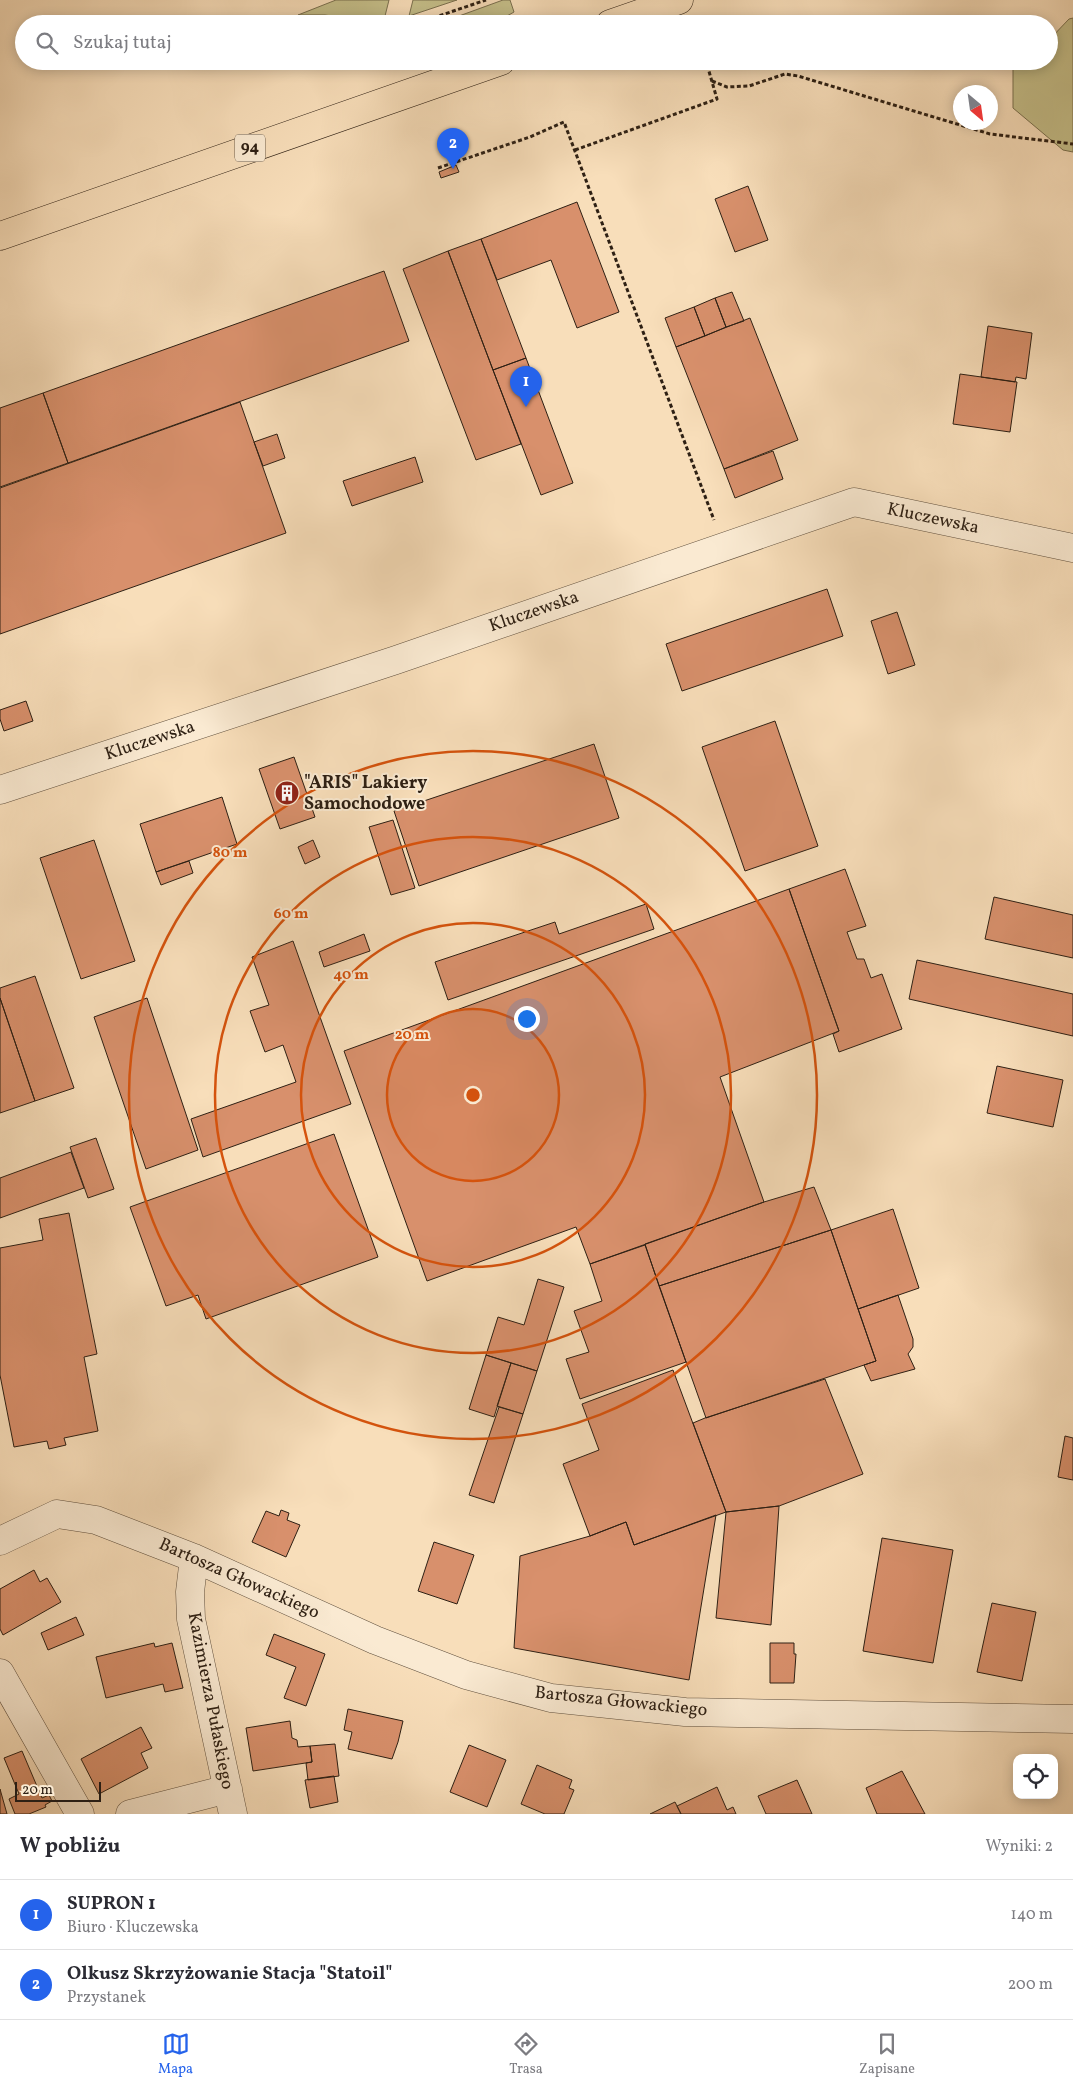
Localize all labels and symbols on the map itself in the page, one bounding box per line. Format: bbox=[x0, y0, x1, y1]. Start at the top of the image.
north arrow bbox=[953, 85, 998, 130]
pin: 2 bbox=[437, 128, 469, 169]
road number: 94 bbox=[235, 134, 265, 162]
pin: 1 bbox=[510, 366, 542, 407]
street label: Kluczewska bbox=[885, 497, 981, 541]
street label: Kluczewska bbox=[486, 585, 582, 639]
street label: Kluczewska bbox=[102, 715, 198, 767]
place label: "ARIS" Lakiery Samochodowe bbox=[304, 771, 427, 817]
building icon: "ARIS" Lakiery Samochodowe bbox=[274, 780, 300, 806]
text: 80 m bbox=[213, 843, 248, 864]
text: 60 m bbox=[274, 904, 309, 925]
text: 40 m bbox=[333, 965, 369, 986]
your location bbox=[514, 1006, 540, 1032]
text: 20 m bbox=[395, 1025, 430, 1046]
centre of rings bbox=[464, 1086, 482, 1104]
street label: Bartosza Głowackiego bbox=[155, 1532, 323, 1626]
street label: Kazimierza Pułaskiego bbox=[181, 1610, 239, 1792]
street label: Bartosza Głowackiego bbox=[533, 1680, 709, 1724]
scale bar bbox=[15, 1779, 101, 1802]

